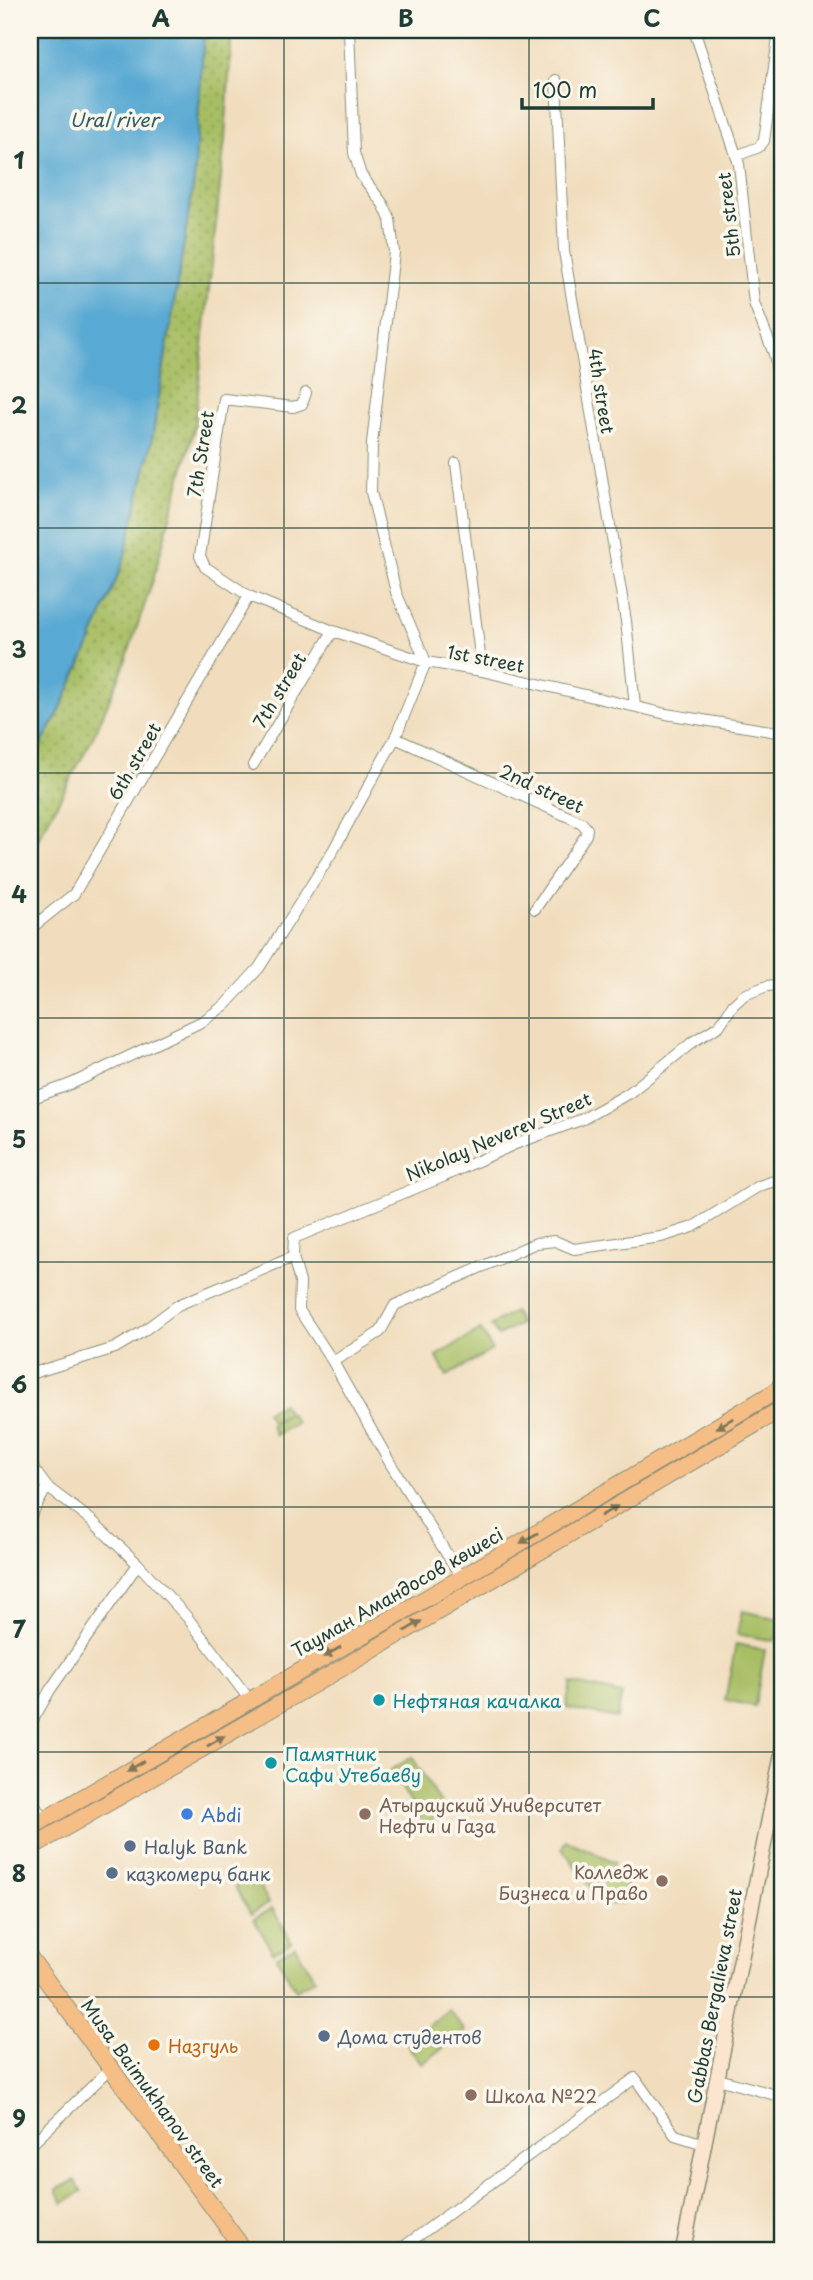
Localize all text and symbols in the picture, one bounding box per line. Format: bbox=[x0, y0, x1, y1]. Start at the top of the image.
text: A bbox=[152, 0, 170, 35]
text: B bbox=[398, 0, 414, 35]
text: C bbox=[643, 0, 661, 35]
scale bar bbox=[522, 66, 654, 110]
text: 100 m bbox=[533, 73, 597, 105]
water label: Ural river bbox=[69, 105, 162, 133]
text: 1 bbox=[14, 142, 25, 177]
street label: 5th street bbox=[709, 171, 747, 259]
street label: 4th street bbox=[582, 347, 622, 435]
text: 2 bbox=[11, 387, 27, 422]
street label: 7th Street bbox=[180, 409, 220, 499]
text: 3 bbox=[11, 631, 27, 666]
street label: 1st street bbox=[445, 637, 527, 679]
street label: 7th street bbox=[246, 647, 312, 733]
street label: 6th street bbox=[101, 717, 167, 805]
street label: 2nd street bbox=[495, 757, 589, 819]
text: 4 bbox=[11, 876, 27, 911]
street label: Nikolay Neverev Street bbox=[401, 1085, 595, 1187]
text: 5 bbox=[12, 1121, 26, 1156]
text: 6 bbox=[11, 1366, 27, 1401]
one-way arrow bbox=[716, 1417, 735, 1429]
one-way arrow bbox=[600, 1505, 619, 1518]
street label: Тауман Амандосов көшесі bbox=[286, 1520, 508, 1664]
one-way arrow bbox=[519, 1532, 539, 1544]
text: 7 bbox=[12, 1611, 26, 1646]
one-way arrow bbox=[403, 1620, 422, 1633]
one-way arrow bbox=[322, 1646, 342, 1658]
place label: Нефтяная качалка bbox=[393, 1687, 562, 1714]
marker: Нефтяная качалка bbox=[371, 1692, 387, 1708]
one-way arrow bbox=[206, 1735, 226, 1747]
place label: Памятник Сафи Утебаеву bbox=[285, 1740, 421, 1788]
marker: Памятник Сафи Утебаеву bbox=[263, 1755, 279, 1771]
one-way arrow bbox=[126, 1760, 145, 1772]
place label: Атырауский Университет Нефти и Газа bbox=[379, 1791, 602, 1839]
place label: Abdi bbox=[201, 1801, 242, 1828]
marker: Abdi bbox=[179, 1806, 195, 1822]
marker: Атырауский Университет Нефти и Газа bbox=[357, 1806, 373, 1822]
place label: Halyk Bank bbox=[144, 1833, 247, 1860]
marker: Halyk Bank bbox=[122, 1838, 138, 1854]
text: 8 bbox=[12, 1855, 26, 1890]
place label: Колледж Бизнеса и Право bbox=[498, 1858, 648, 1906]
place label: казкомерц банк bbox=[126, 1860, 271, 1887]
marker: казкомерц банк bbox=[104, 1865, 120, 1881]
marker: Колледж Бизнеса и Право bbox=[654, 1873, 670, 1889]
street label: Gabbas Bergalieva street bbox=[680, 1886, 748, 2106]
street label: Musa Baimukhanov street bbox=[75, 1993, 231, 2193]
place label: Дома студентов bbox=[337, 2023, 482, 2050]
marker: Дома студентов bbox=[316, 2028, 332, 2044]
place label: Назгуль bbox=[168, 2032, 238, 2059]
marker: Назгуль bbox=[146, 2037, 162, 2053]
place label: Школа №22 bbox=[485, 2082, 597, 2109]
marker: Школа №22 bbox=[463, 2087, 479, 2103]
text: 9 bbox=[12, 2100, 26, 2135]

